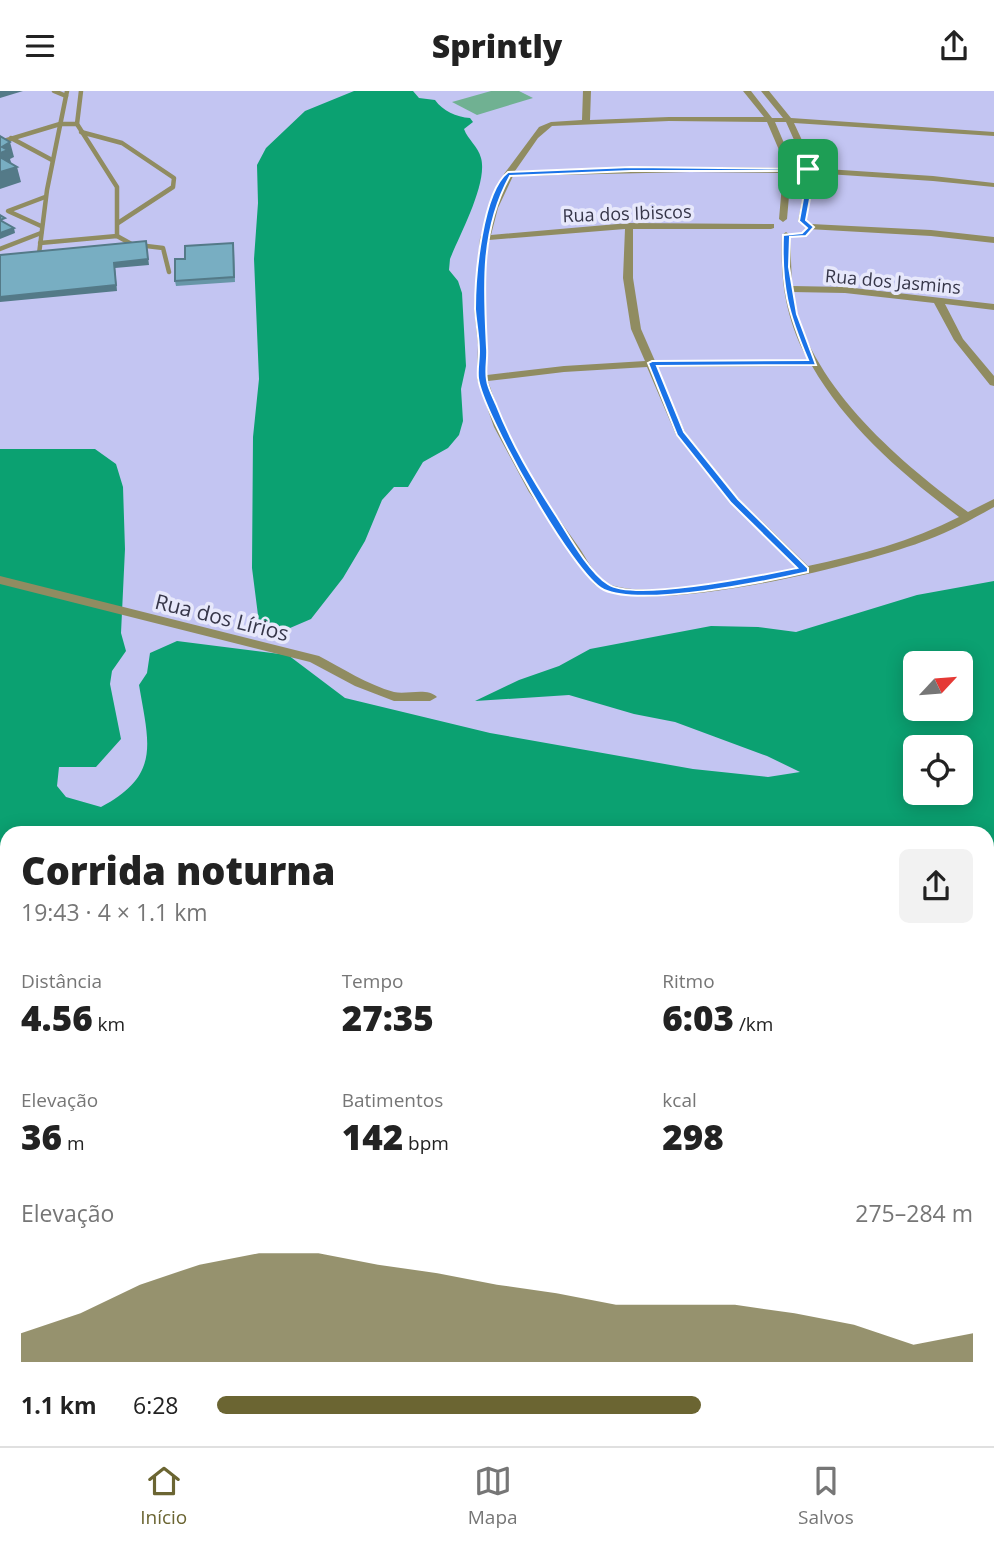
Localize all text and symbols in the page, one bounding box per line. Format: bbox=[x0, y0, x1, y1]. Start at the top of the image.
text: Sprintly bbox=[432, 24, 562, 67]
icon: menu bbox=[21, 27, 59, 65]
icon: share bbox=[935, 27, 973, 65]
pin bbox=[778, 139, 838, 199]
icon: arrive bbox=[789, 150, 827, 188]
street label: Rua dos Ibiscos bbox=[562, 199, 692, 227]
street label: Rua dos Jasmins bbox=[824, 263, 962, 299]
street label: Rua dos Lírios bbox=[152, 587, 292, 647]
north arrow bbox=[903, 651, 973, 721]
map controls bbox=[903, 651, 973, 805]
button: locate bbox=[903, 735, 973, 805]
text: Corrida noturna bbox=[21, 844, 335, 896]
button: share bbox=[899, 849, 973, 923]
text: 19:43 · 4 × 1.1 km bbox=[21, 896, 208, 928]
text: Distância bbox=[21, 968, 102, 994]
text: Tempo bbox=[342, 968, 403, 994]
text: Ritmo bbox=[662, 968, 715, 994]
text: 4.56 bbox=[21, 994, 93, 1041]
text: 27:35 bbox=[342, 994, 434, 1041]
text: 6:03 bbox=[662, 994, 734, 1041]
text: km bbox=[93, 1011, 125, 1037]
text: /km bbox=[734, 1011, 773, 1037]
text: Elevação bbox=[21, 1087, 98, 1113]
text: Batimentos bbox=[342, 1087, 443, 1113]
text: kcal bbox=[662, 1087, 697, 1113]
text: 36 bbox=[21, 1113, 62, 1160]
text: 142 bbox=[342, 1113, 403, 1160]
text: 298 bbox=[662, 1113, 724, 1160]
text: m bbox=[62, 1130, 85, 1156]
text: bpm bbox=[403, 1130, 449, 1156]
text: Elevação bbox=[21, 1197, 114, 1229]
text: 275–284 m bbox=[855, 1197, 973, 1229]
text: 1.1 km bbox=[21, 1389, 97, 1421]
text: 6:28 bbox=[133, 1389, 179, 1421]
tab: Início bbox=[140, 1462, 187, 1530]
tab: Mapa bbox=[468, 1462, 518, 1530]
tab: Salvos bbox=[798, 1462, 854, 1530]

